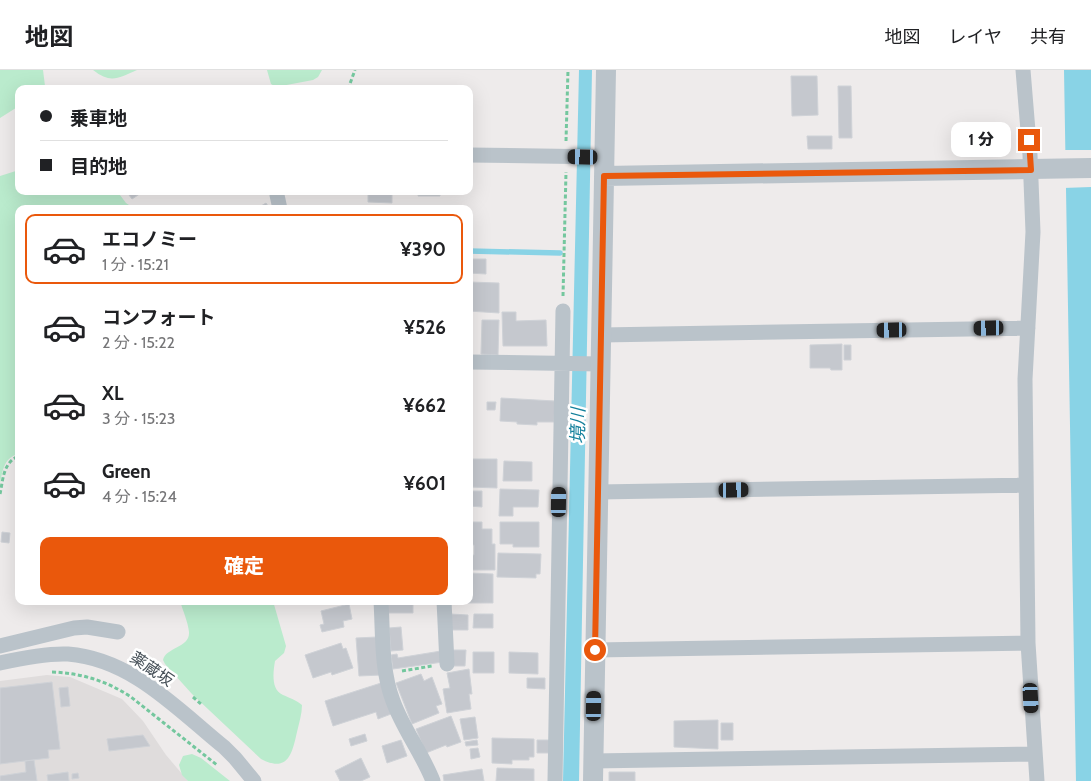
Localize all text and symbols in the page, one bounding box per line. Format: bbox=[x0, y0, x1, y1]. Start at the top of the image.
text: 地図 bbox=[25, 22, 73, 51]
text: 地図 bbox=[885, 26, 921, 48]
text: レイヤ bbox=[949, 26, 1002, 48]
text: 共有 bbox=[1030, 26, 1066, 48]
text: 乗車地 bbox=[70, 107, 127, 130]
callout: 1 分 bbox=[952, 122, 1012, 158]
route end bbox=[1018, 129, 1040, 151]
text: 1 分 bbox=[968, 130, 994, 149]
car bbox=[567, 149, 598, 165]
text: 目的地 bbox=[70, 155, 127, 178]
icon: car bbox=[42, 227, 87, 272]
text: エコノミー bbox=[102, 228, 197, 251]
text: ¥390 bbox=[400, 238, 446, 261]
text: 1 分 · 15:21 bbox=[102, 255, 169, 274]
icon: car bbox=[42, 305, 87, 350]
text: コンフォート bbox=[102, 306, 215, 329]
text: ¥526 bbox=[404, 316, 446, 339]
car bbox=[973, 320, 1004, 336]
car bbox=[876, 322, 907, 338]
text: 2 分 · 15:22 bbox=[102, 333, 175, 352]
text: XL bbox=[102, 382, 123, 405]
icon: car bbox=[42, 383, 87, 428]
text: ¥662 bbox=[403, 394, 446, 417]
water label: 境川 bbox=[567, 406, 589, 444]
text: 3 分 · 15:23 bbox=[102, 409, 176, 428]
text: Green bbox=[102, 460, 151, 483]
icon: car bbox=[42, 461, 87, 506]
text: ¥601 bbox=[403, 472, 446, 495]
car bbox=[718, 482, 749, 498]
text: 4 分 · 15:24 bbox=[102, 487, 177, 506]
car bbox=[551, 487, 566, 517]
button: 確定 bbox=[40, 537, 448, 595]
route start bbox=[584, 639, 606, 661]
street label: 薬蔵坂 bbox=[127, 648, 177, 690]
car bbox=[1022, 683, 1039, 713]
car bbox=[586, 691, 601, 721]

